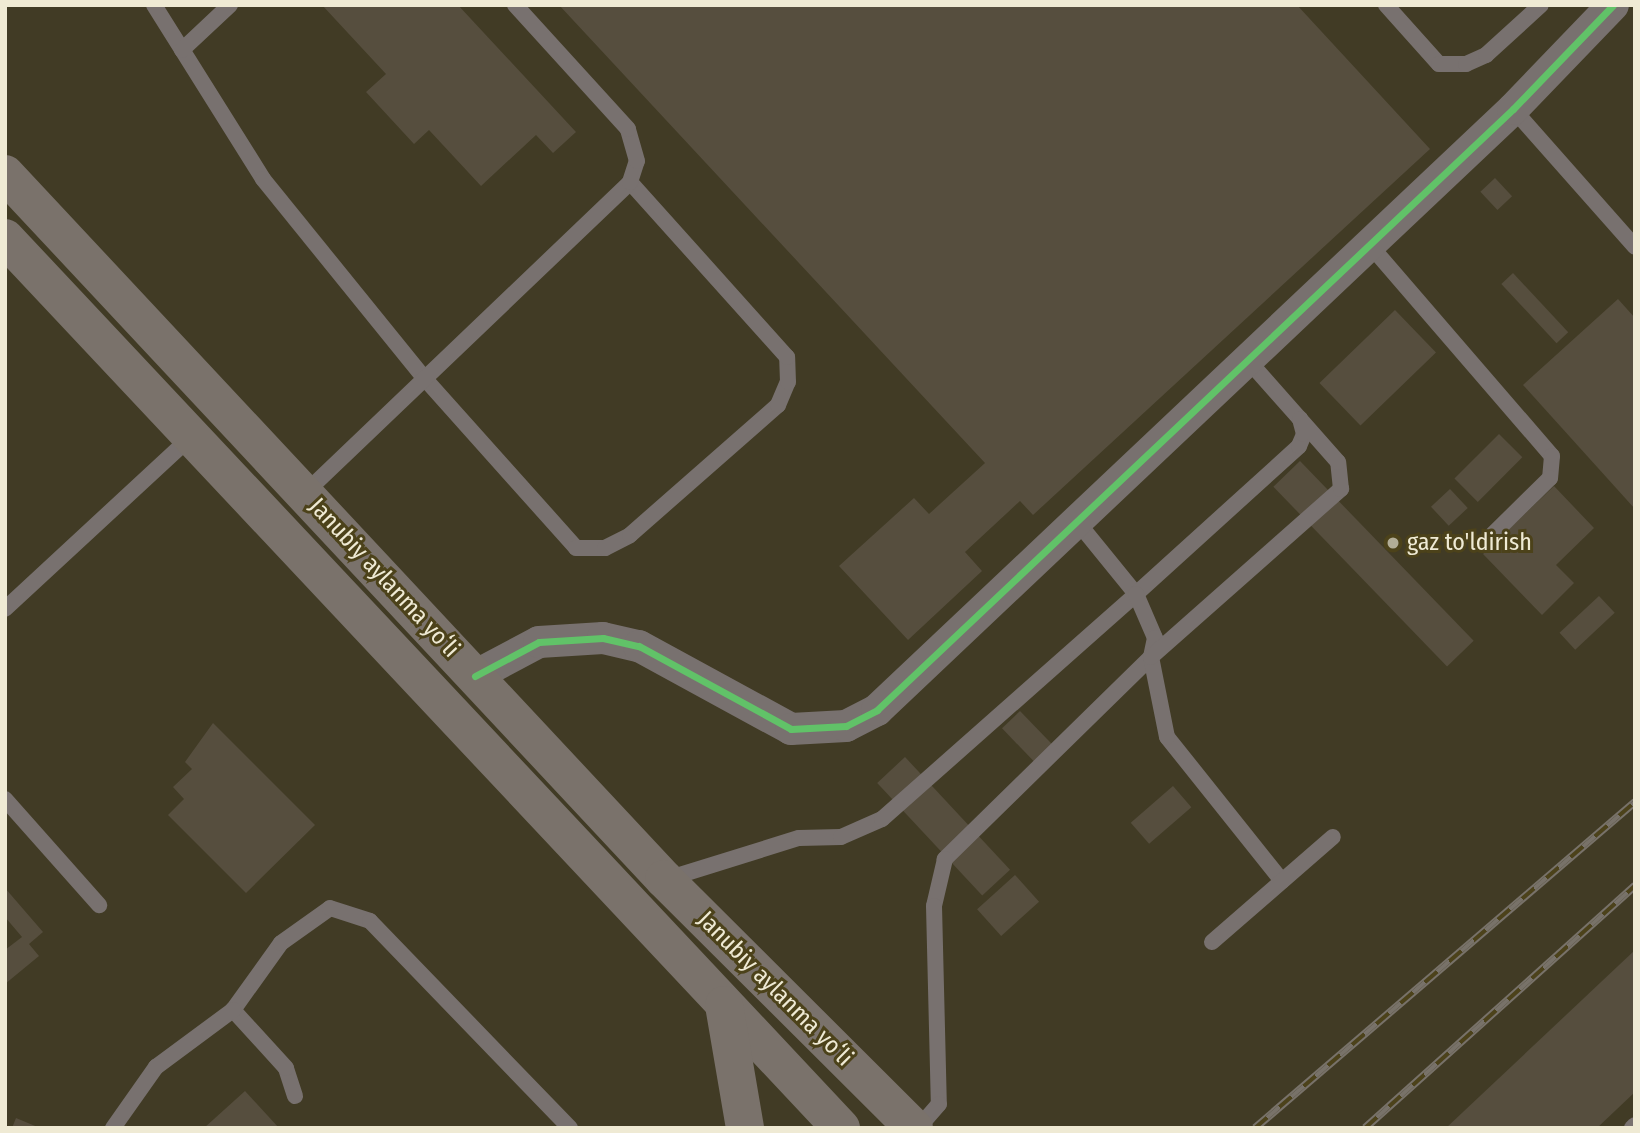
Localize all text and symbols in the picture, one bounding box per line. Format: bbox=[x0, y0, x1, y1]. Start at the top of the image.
street label: Janubiy aylanma yoʻli bbox=[303, 492, 465, 664]
place label: gaz to'ldirish bbox=[1407, 529, 1532, 557]
marker: gaz to'ldirish bbox=[1385, 535, 1401, 551]
street label: Janubiy aylanma yoʻli bbox=[692, 906, 858, 1072]

